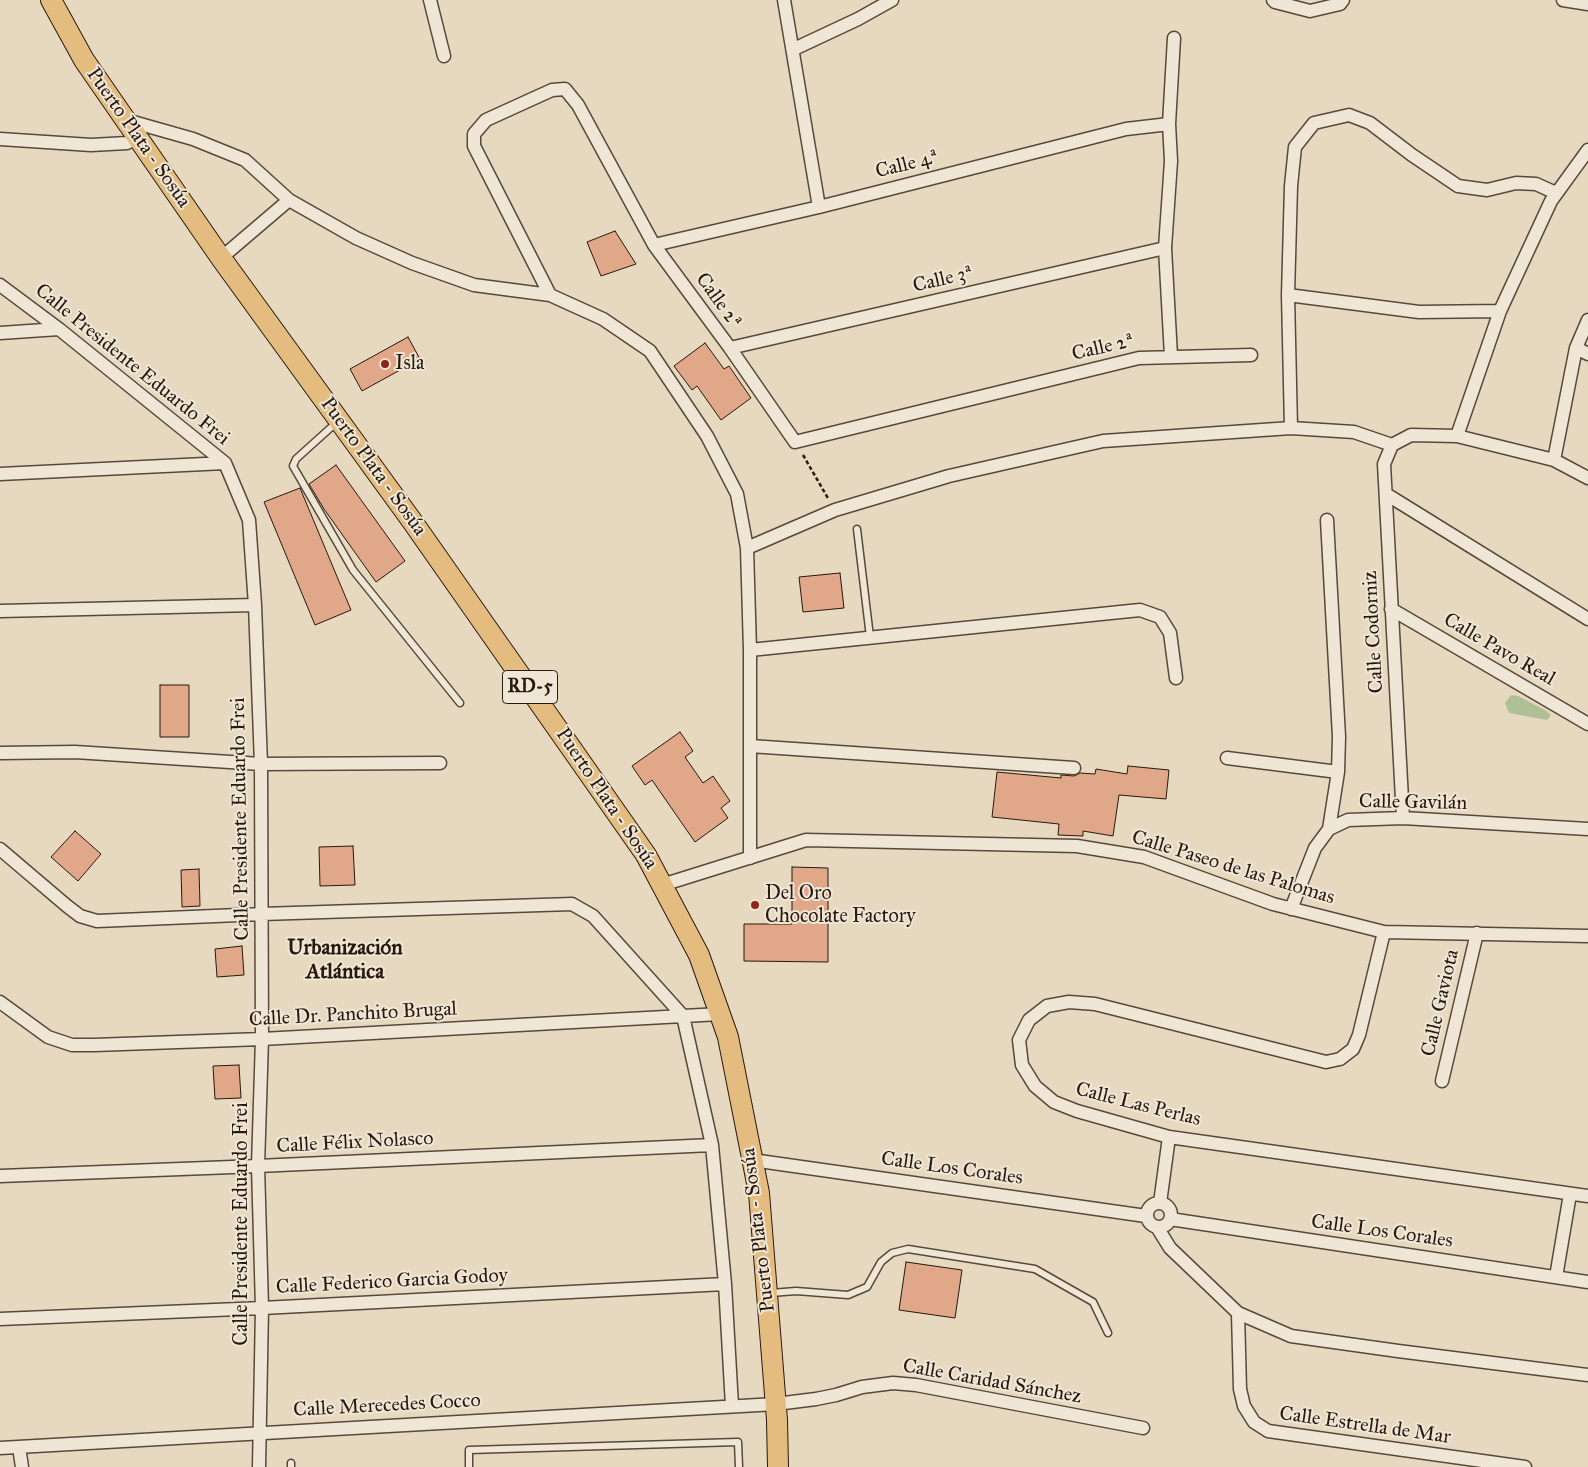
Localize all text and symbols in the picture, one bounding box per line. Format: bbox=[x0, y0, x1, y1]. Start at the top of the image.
street label: Puerto Plata - Sosúa bbox=[81, 63, 195, 213]
street label: Calle 4ª bbox=[873, 146, 941, 184]
street label: Calle 3ª bbox=[911, 261, 975, 299]
street label: Calle 2ª bbox=[690, 269, 746, 333]
street label: Calle Presidente Eduardo Frei bbox=[30, 279, 234, 451]
street label: Calle 2ª bbox=[1070, 329, 1136, 367]
place label: Isla bbox=[395, 352, 425, 376]
marker: Isla bbox=[379, 358, 391, 370]
street label: Puerto Plata - Sosúa bbox=[315, 393, 431, 541]
street label: Calle Codorniz bbox=[1359, 570, 1389, 694]
street label: Calle Pavo Real bbox=[1439, 608, 1559, 692]
road number: RD-5 bbox=[502, 670, 558, 704]
street label: Calle Presidente Eduardo Frei bbox=[227, 697, 255, 941]
street label: Puerto Plata - Sosúa bbox=[550, 724, 662, 874]
street label: Calle Gavilán bbox=[1359, 790, 1467, 816]
street label: Calle Paseo de las Palomas bbox=[1129, 826, 1337, 910]
place label: Del Oro Chocolate Factory bbox=[765, 882, 916, 929]
marker: Del Oro Chocolate Factory bbox=[749, 899, 761, 911]
district label: Urbanización Atlántica bbox=[287, 936, 403, 986]
street label: Calle Gaviota bbox=[1417, 947, 1465, 1059]
street label: Calle Dr. Panchito Brugal bbox=[248, 998, 458, 1032]
street label: Calle Las Perlas bbox=[1073, 1078, 1203, 1132]
street label: Calle Presidente Eduardo Frei bbox=[230, 1102, 254, 1346]
street label: Calle Félix Nolasco bbox=[276, 1127, 434, 1159]
street label: Puerto Plata - Sosúa bbox=[737, 1146, 781, 1314]
street label: Calle Los Corales bbox=[880, 1147, 1024, 1191]
street label: Calle Los Corales bbox=[1310, 1210, 1454, 1254]
street label: Calle Federico Garcia Godoy bbox=[275, 1264, 509, 1300]
street label: Calle Caridad Sánchez bbox=[901, 1354, 1083, 1410]
street label: Calle Merecedes Cocco bbox=[293, 1389, 481, 1423]
street label: Calle Estrella de Mar bbox=[1278, 1402, 1452, 1450]

